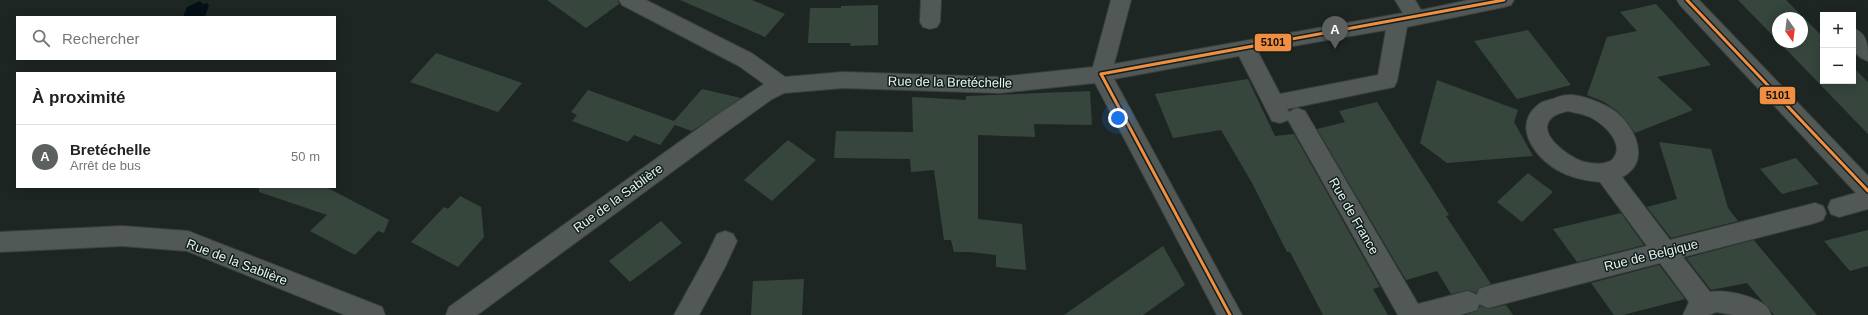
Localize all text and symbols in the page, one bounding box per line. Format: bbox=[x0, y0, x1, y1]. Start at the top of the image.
north arrow bbox=[1772, 12, 1808, 48]
map controls bbox=[1820, 12, 1856, 84]
button: + bbox=[1820, 12, 1856, 48]
search box bbox=[16, 16, 336, 60]
pin: A bbox=[1322, 16, 1348, 49]
icon: search bbox=[30, 27, 52, 49]
text: Rechercher bbox=[62, 30, 140, 47]
line badge: 5101 bbox=[1254, 33, 1292, 52]
text: 5101 bbox=[1261, 36, 1285, 48]
button: − bbox=[1820, 48, 1856, 84]
street label: Rue de la Bretéchelle bbox=[888, 73, 1012, 91]
line badge: 5101 bbox=[1759, 86, 1796, 105]
text: À proximité bbox=[32, 88, 126, 107]
text: 5101 bbox=[1766, 89, 1790, 101]
your location bbox=[1108, 108, 1128, 128]
text: Bretéchelle bbox=[70, 141, 151, 158]
text: A bbox=[40, 149, 50, 164]
text: 50 m bbox=[291, 149, 320, 164]
text: Arrêt de bus bbox=[70, 158, 141, 173]
street label: Rue de la Sablière bbox=[570, 160, 666, 236]
street label: Rue de France bbox=[1326, 175, 1382, 257]
street label: Rue de la Sablière bbox=[184, 236, 290, 288]
street label: Rue de Belgique bbox=[1603, 236, 1699, 274]

